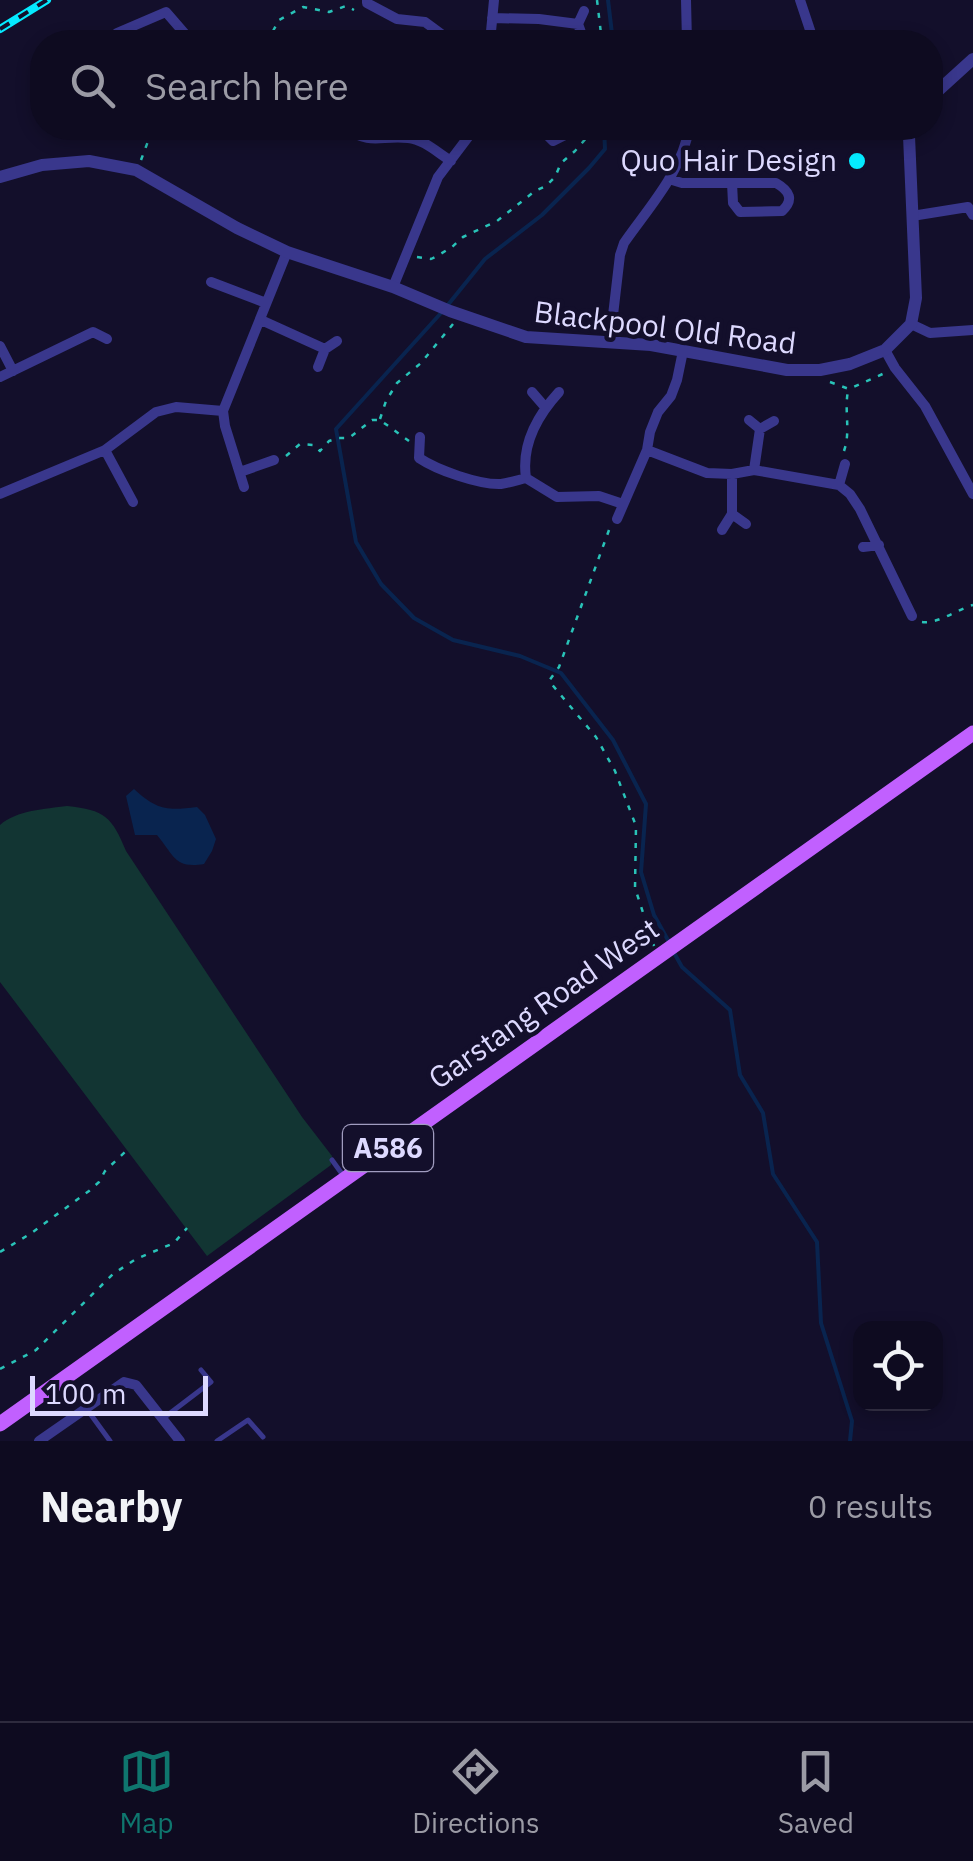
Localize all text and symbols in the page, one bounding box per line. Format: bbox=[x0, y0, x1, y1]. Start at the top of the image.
search box bbox=[30, 30, 943, 140]
icon: search bbox=[65, 58, 120, 113]
text: Search here bbox=[145, 61, 349, 110]
place label: Quo Hair Design bbox=[620, 140, 837, 179]
marker: Quo Hair Design bbox=[846, 150, 868, 172]
street label: Blackpool Old Road bbox=[532, 291, 798, 362]
street label: Garstang Road West bbox=[420, 909, 666, 1097]
road number: A586 bbox=[343, 1125, 433, 1171]
map controls bbox=[853, 1321, 943, 1411]
button: locate bbox=[853, 1321, 943, 1411]
scale bar bbox=[30, 1371, 208, 1416]
text: 100 m bbox=[45, 1375, 126, 1412]
text: Nearby bbox=[40, 1479, 182, 1534]
text: 0 results bbox=[808, 1485, 933, 1527]
tab: Map bbox=[119, 1744, 174, 1841]
tab: Directions bbox=[412, 1744, 540, 1841]
tab: Saved bbox=[778, 1744, 854, 1841]

